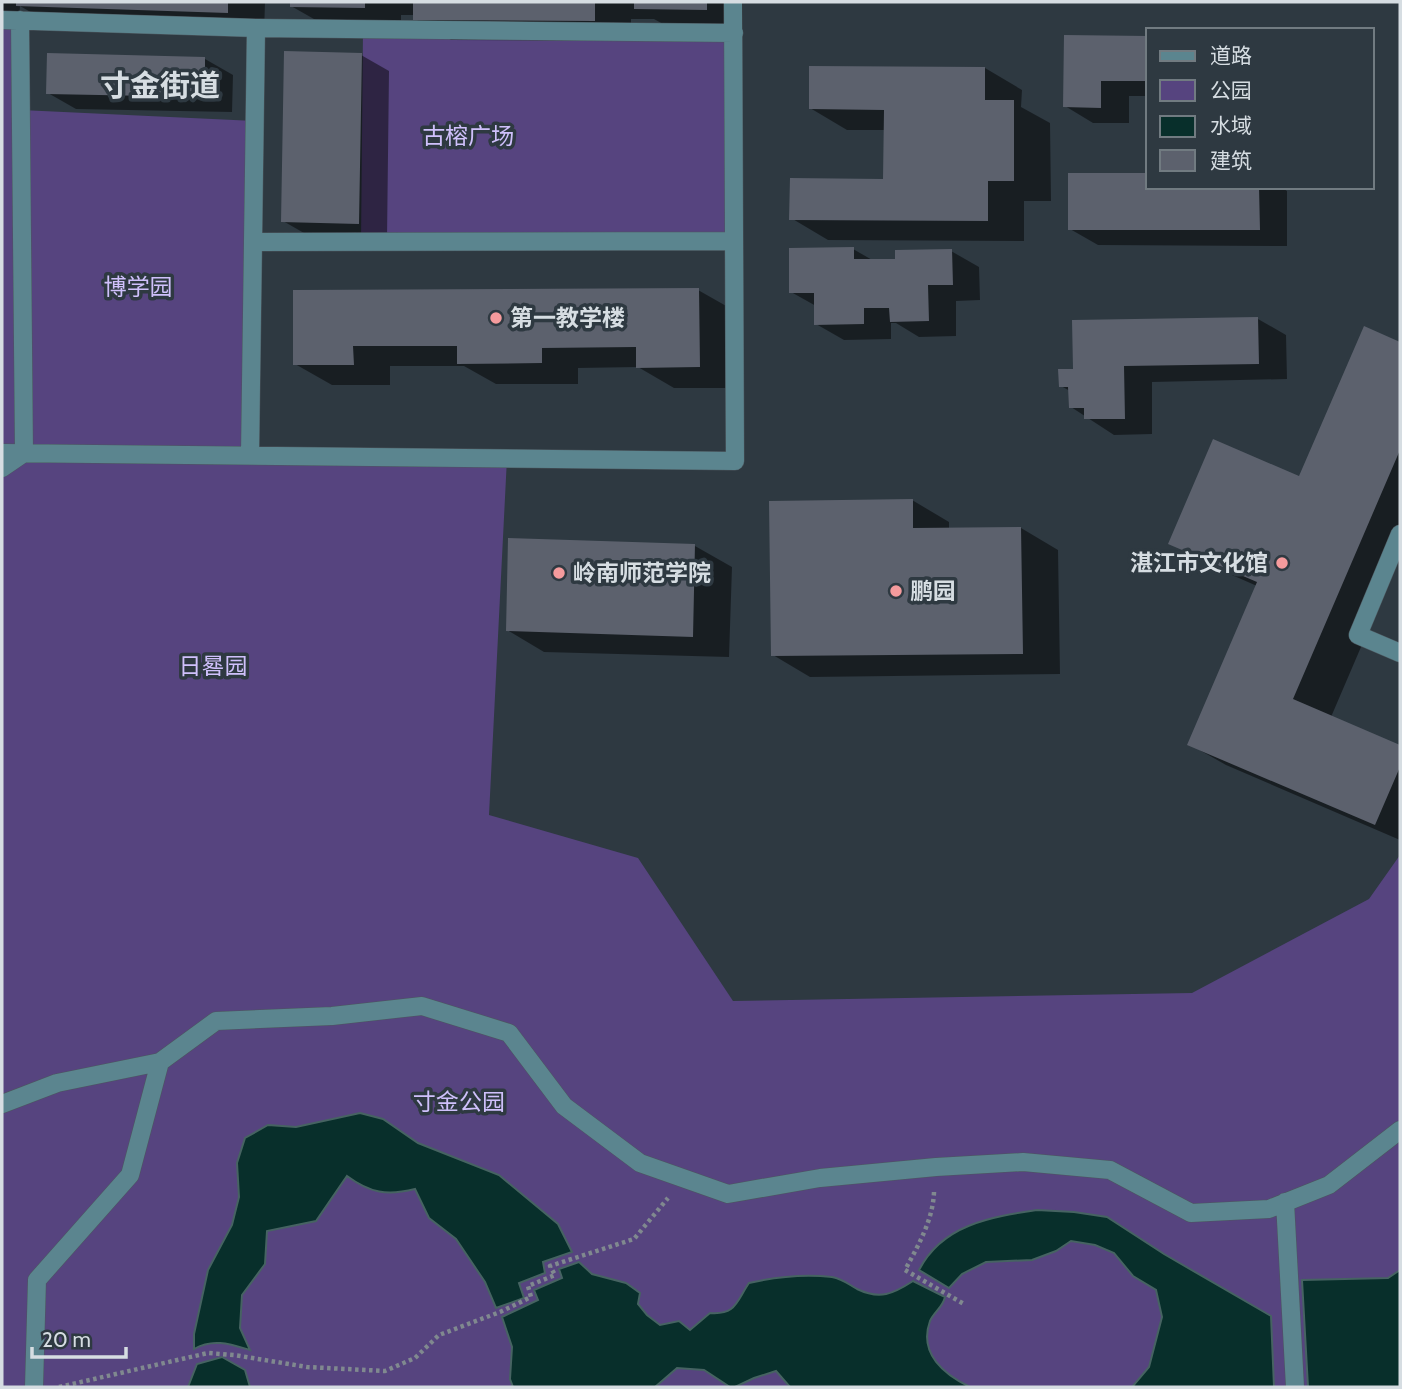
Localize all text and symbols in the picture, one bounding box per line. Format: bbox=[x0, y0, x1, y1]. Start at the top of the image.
legend bbox=[1146, 28, 1374, 189]
text: 道路 bbox=[1210, 43, 1252, 68]
district label: 寸金街道 bbox=[100, 67, 220, 104]
text: 公园 bbox=[1210, 78, 1252, 103]
text: 水域 bbox=[1210, 113, 1252, 138]
park label: 古榕广场 bbox=[422, 122, 514, 150]
text: 建筑 bbox=[1210, 148, 1252, 173]
park label: 博学园 bbox=[104, 273, 173, 301]
place label: 第一教学楼 bbox=[510, 304, 625, 332]
marker: 第一教学楼 bbox=[488, 310, 504, 326]
place label: 湛江市文化馆 bbox=[1130, 549, 1268, 577]
marker: 湛江市文化馆 bbox=[1274, 555, 1290, 571]
place label: 岭南师范学院 bbox=[573, 559, 711, 587]
marker: 岭南师范学院 bbox=[551, 565, 567, 581]
place label: 鹏园 bbox=[910, 577, 956, 605]
marker: 鹏园 bbox=[888, 583, 904, 599]
park label: 日晷园 bbox=[179, 652, 248, 680]
park label: 寸金公园 bbox=[413, 1088, 505, 1116]
scale bar bbox=[32, 1316, 126, 1360]
text: 20 m bbox=[42, 1327, 91, 1352]

